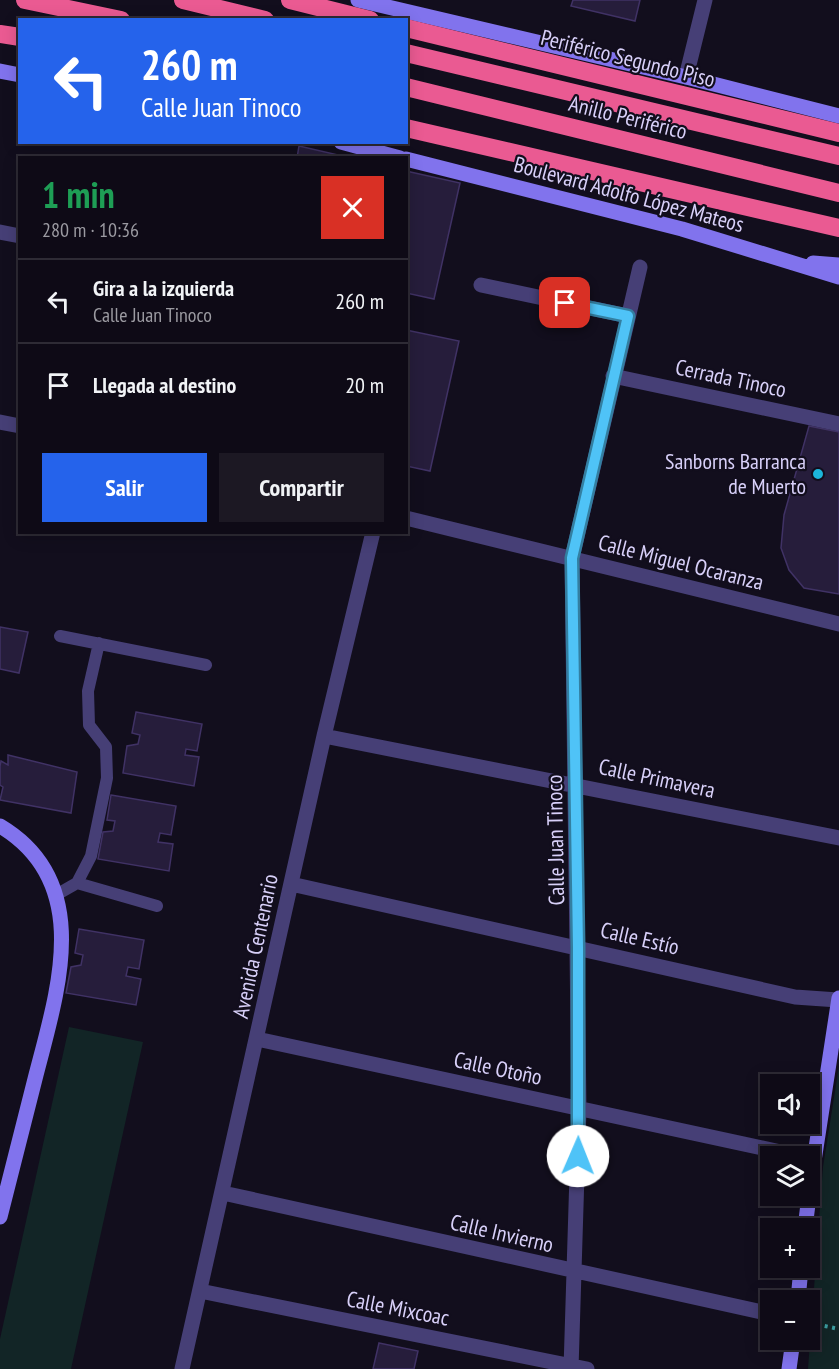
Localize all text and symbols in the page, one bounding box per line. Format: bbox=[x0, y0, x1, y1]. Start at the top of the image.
street label: Periférico Segundo Piso bbox=[538, 23, 718, 93]
text: 260 m bbox=[141, 37, 238, 92]
icon: left bbox=[42, 42, 120, 120]
street label: Anillo Periférico bbox=[566, 89, 690, 145]
text: Calle Juan Tinoco bbox=[141, 90, 301, 124]
street label: Boulevard Adolfo López Mateos bbox=[511, 150, 747, 238]
text: 1 min bbox=[42, 171, 115, 218]
button: close bbox=[321, 176, 384, 239]
text: 280 m · 10:36 bbox=[42, 217, 139, 243]
text: Gira a la izquierda bbox=[93, 274, 234, 302]
pin bbox=[539, 277, 590, 328]
icon: left bbox=[42, 285, 75, 318]
icon: arrive bbox=[548, 286, 581, 319]
text: 260 m bbox=[335, 287, 384, 315]
text: Calle Juan Tinoco bbox=[93, 302, 212, 328]
street label: Cerrada Tinoco bbox=[673, 353, 789, 403]
icon: arrive bbox=[42, 369, 75, 402]
text: Llegada al destino bbox=[93, 371, 236, 399]
text: 20 m bbox=[345, 371, 384, 399]
place label: Sanborns Barranca de Muerto bbox=[665, 447, 806, 500]
button: Salir bbox=[42, 453, 207, 522]
button: Compartir bbox=[219, 453, 384, 522]
marker: Sanborns Barranca de Muerto bbox=[811, 467, 825, 481]
street label: Calle Miguel Ocaranza bbox=[596, 528, 766, 596]
street label: Calle Primavera bbox=[596, 752, 718, 804]
street label: Calle Juan Tinoco bbox=[540, 774, 570, 906]
street label: Avenida Centenario bbox=[226, 871, 284, 1021]
street label: Calle Estío bbox=[598, 915, 682, 961]
street label: Calle Otoño bbox=[451, 1045, 545, 1091]
map controls bbox=[760, 1074, 820, 1350]
button: sound bbox=[760, 1074, 820, 1134]
position arrow bbox=[546, 1124, 610, 1188]
button: layers bbox=[760, 1146, 820, 1206]
street label: Calle Invierno bbox=[448, 1208, 556, 1258]
button: + bbox=[760, 1218, 820, 1278]
street label: Calle Mixcoac bbox=[344, 1284, 452, 1332]
button: − bbox=[760, 1290, 820, 1350]

